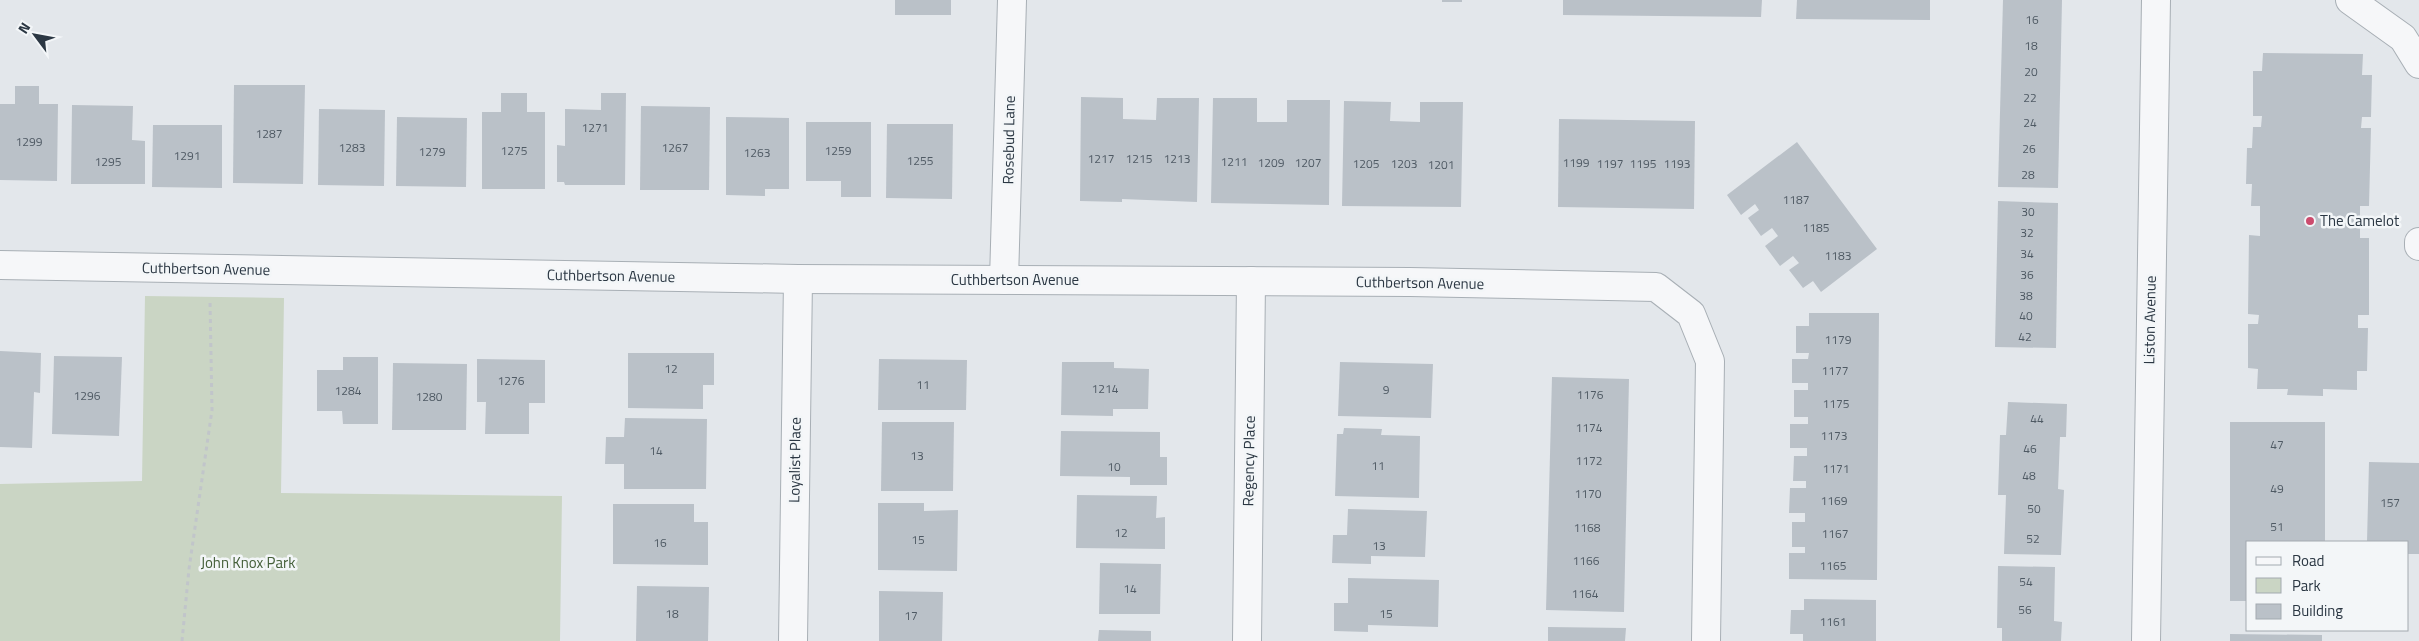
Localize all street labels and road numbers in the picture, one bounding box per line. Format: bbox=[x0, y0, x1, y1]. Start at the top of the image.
street label: Rosebud Lane bbox=[996, 95, 1021, 185]
street label: Cuthbertson Avenue bbox=[142, 256, 270, 281]
street label: Cuthbertson Avenue bbox=[547, 263, 675, 288]
street label: Cuthbertson Avenue bbox=[951, 268, 1079, 291]
street label: Cuthbertson Avenue bbox=[1356, 270, 1484, 295]
street label: Liston Avenue bbox=[2137, 275, 2162, 365]
street label: Regency Place bbox=[1236, 415, 1261, 507]
street label: Loyalist Place bbox=[782, 417, 807, 503]

